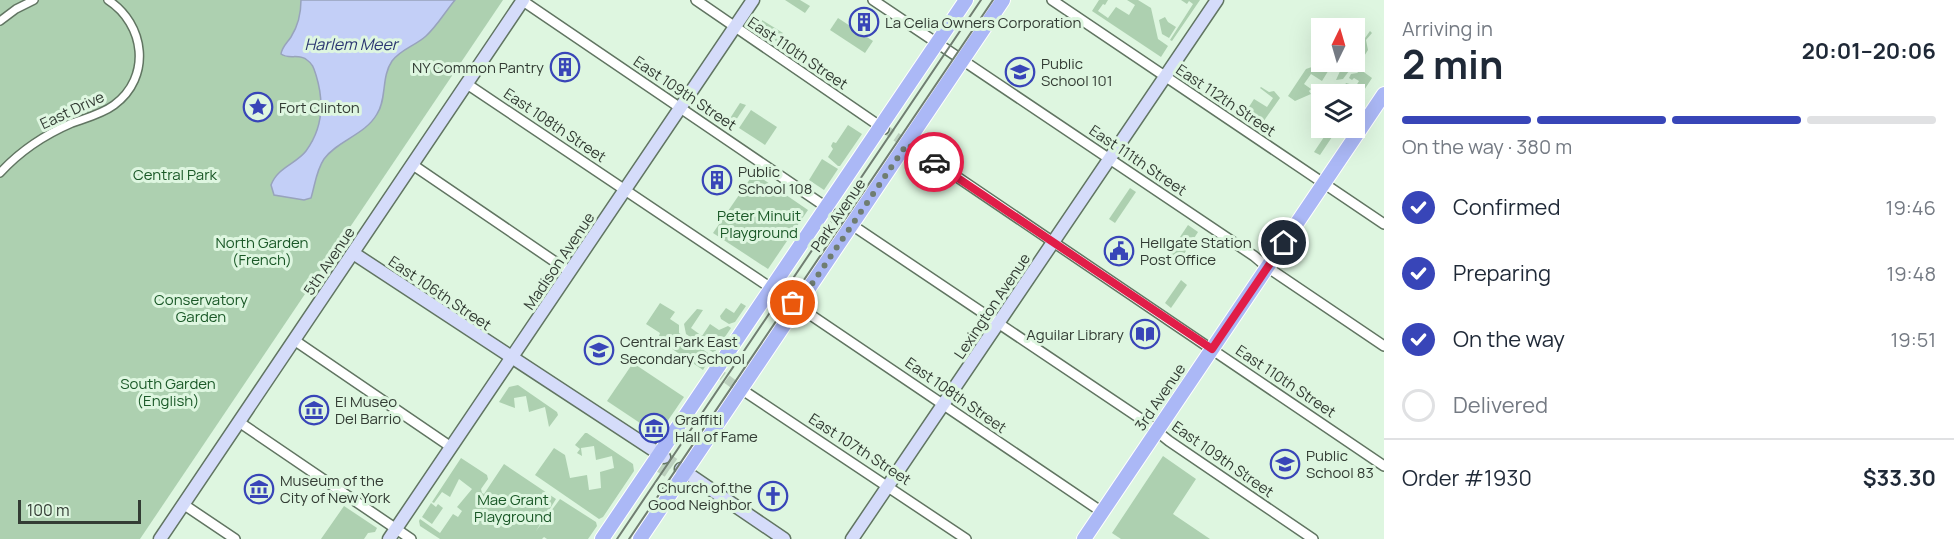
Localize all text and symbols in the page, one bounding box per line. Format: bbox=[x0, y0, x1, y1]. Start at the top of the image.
building icon: La Celia Owners Corporation bbox=[848, 6, 880, 38]
street label: East 110th Street bbox=[744, 12, 852, 94]
place label: La Celia Owners Corporation bbox=[885, 12, 1081, 33]
text: Arriving in bbox=[1402, 15, 1493, 42]
north arrow bbox=[1311, 18, 1365, 72]
map controls bbox=[1311, 18, 1365, 138]
water label: Harlem Meer bbox=[304, 33, 400, 55]
text: 20:01–20:06 bbox=[1802, 36, 1936, 66]
text: 2 min bbox=[1402, 37, 1503, 91]
building icon: NY Common Pantry bbox=[549, 51, 581, 83]
street label: East 109th Street bbox=[629, 51, 741, 135]
place label: Public School 101 bbox=[1041, 53, 1113, 91]
school or university icon: Public School 101 bbox=[1004, 56, 1036, 88]
place label: NY Common Pantry bbox=[412, 57, 544, 78]
street label: East 112th Street bbox=[1172, 59, 1280, 141]
street label: East 108th Street bbox=[500, 83, 610, 167]
button: layers bbox=[1311, 84, 1365, 138]
street label: East Drive bbox=[36, 86, 108, 134]
place icon: Fort Clinton bbox=[242, 91, 274, 123]
place label: Fort Clinton bbox=[279, 97, 360, 118]
street label: East 111th Street bbox=[1085, 120, 1191, 200]
courier bbox=[904, 132, 964, 192]
text: On the way · 380 m bbox=[1402, 133, 1572, 160]
icon: car bbox=[918, 146, 951, 179]
place label: Public School 108 bbox=[738, 161, 812, 199]
park label: Central Park bbox=[133, 164, 218, 185]
building icon: Public School 108 bbox=[701, 164, 733, 196]
street label: Park Avenue bbox=[806, 174, 870, 256]
icon: check bbox=[1402, 191, 1435, 224]
text: Confirmed bbox=[1453, 192, 1561, 222]
text: 19:46 bbox=[1886, 194, 1936, 221]
park label: Peter Minuit Playground bbox=[717, 205, 801, 243]
street label: Madison Avenue bbox=[519, 208, 600, 314]
pin bbox=[1258, 217, 1309, 268]
street label: 5th Avenue bbox=[299, 223, 360, 299]
icon: home bbox=[1267, 226, 1300, 259]
park label: North Garden (French) bbox=[216, 232, 309, 270]
place label: Hellgate Station Post Office bbox=[1140, 232, 1252, 270]
public building icon: Hellgate Station Post Office bbox=[1103, 235, 1135, 267]
street label: Lexington Avenue bbox=[949, 249, 1035, 363]
street label: East 106th Street bbox=[384, 251, 496, 335]
icon: check bbox=[1402, 257, 1435, 290]
text: Preparing bbox=[1453, 258, 1551, 288]
text: 19:48 bbox=[1886, 260, 1936, 287]
pin bbox=[767, 277, 818, 328]
icon: bag bbox=[776, 286, 809, 319]
park label: Conservatory Garden bbox=[154, 289, 248, 327]
library icon: Aguilar Library bbox=[1129, 318, 1161, 350]
icon: check bbox=[1402, 323, 1435, 356]
place label: Aguilar Library bbox=[1026, 324, 1124, 345]
text: On the way bbox=[1453, 324, 1565, 354]
text: 19:51 bbox=[1890, 326, 1936, 353]
place label: Central Park East Secondary School bbox=[620, 331, 745, 369]
school or university icon: Central Park East Secondary School bbox=[583, 334, 615, 366]
street label: East 110th Street bbox=[1232, 340, 1340, 422]
street label: East 108th Street bbox=[901, 352, 1011, 438]
street label: 3rd Avenue bbox=[1130, 359, 1190, 435]
park label: South Garden (English) bbox=[120, 373, 216, 411]
text: Delivered bbox=[1453, 390, 1548, 420]
place label: El Museo Del Barrio bbox=[335, 391, 401, 429]
museum icon: El Museo Del Barrio bbox=[298, 394, 330, 426]
street label: East 107th Street bbox=[805, 408, 915, 490]
place label: Graffiti Hall of Fame bbox=[675, 409, 758, 447]
museum icon: Graffiti Hall of Fame bbox=[638, 412, 670, 444]
street label: East 109th Street bbox=[1168, 416, 1278, 502]
place label: Public School 83 bbox=[1306, 445, 1374, 483]
school or university icon: Public School 83 bbox=[1269, 448, 1301, 480]
text: Order #1930 bbox=[1402, 463, 1532, 493]
text: $33.30 bbox=[1863, 463, 1936, 493]
place label: Museum of the City of New York bbox=[280, 470, 391, 508]
museum icon: Museum of the City of New York bbox=[243, 473, 275, 505]
place label: Church of the Good Neighbor bbox=[648, 477, 753, 515]
church icon: Church of the Good Neighbor bbox=[757, 480, 789, 512]
park label: Mae Grant Playground bbox=[474, 489, 552, 527]
scale bar bbox=[18, 497, 141, 524]
text: 100 m bbox=[27, 499, 70, 521]

